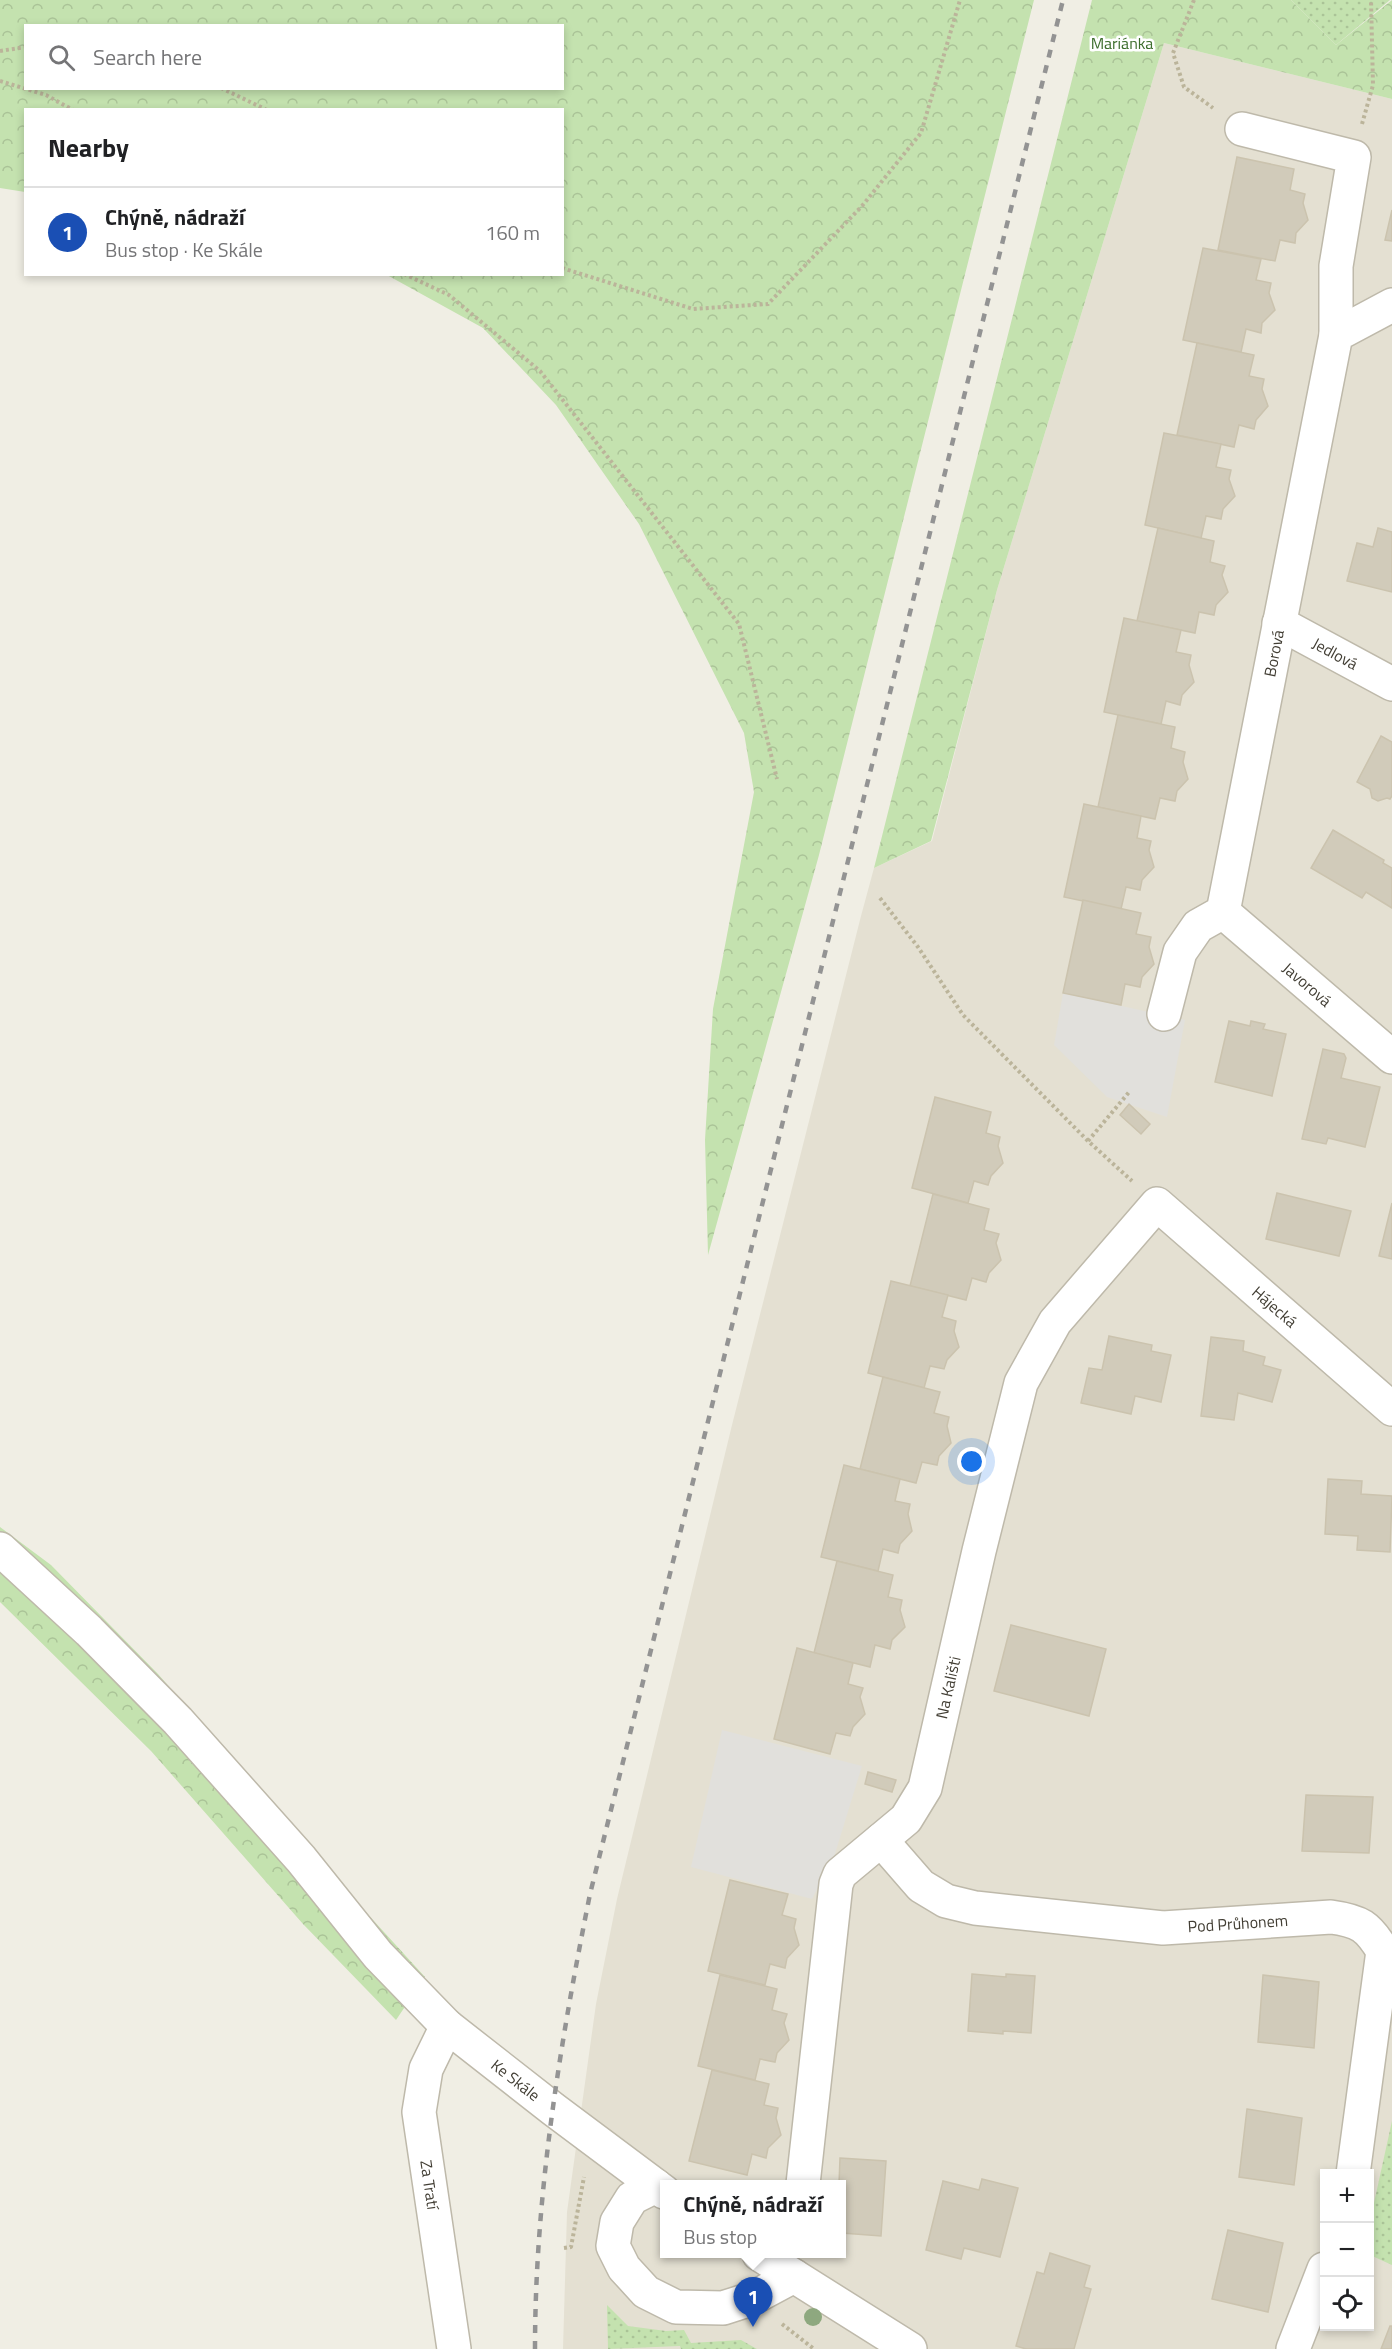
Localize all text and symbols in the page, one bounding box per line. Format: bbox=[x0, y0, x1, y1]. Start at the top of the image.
search box bbox=[24, 24, 564, 90]
park label: Mariánka bbox=[1091, 31, 1153, 55]
text: Search here bbox=[93, 40, 202, 74]
icon: search bbox=[45, 41, 78, 74]
text: Nearby bbox=[48, 128, 129, 167]
text: Chýně, nádraží bbox=[105, 200, 245, 234]
text: 1 bbox=[62, 217, 73, 248]
text: 160 m bbox=[485, 217, 540, 248]
text: Bus stop · Ke Skále bbox=[105, 234, 263, 265]
street label: Borová bbox=[1257, 628, 1290, 679]
street label: Jedlová bbox=[1308, 631, 1362, 676]
street label: Javorová bbox=[1277, 956, 1337, 1012]
street label: Hájecká bbox=[1247, 1280, 1303, 1333]
your location bbox=[957, 1447, 986, 1476]
street label: Na Kališti bbox=[929, 1654, 967, 1721]
street label: Pod Průhonem bbox=[1187, 1908, 1289, 1938]
street label: Ke Skále bbox=[486, 2053, 546, 2107]
street label: Za Tratí bbox=[414, 2158, 445, 2213]
map controls bbox=[1320, 2169, 1374, 2331]
button: + bbox=[1320, 2169, 1374, 2223]
popup bbox=[660, 2180, 846, 2258]
text: Chýně, nádraží bbox=[683, 2187, 823, 2221]
text: Bus stop bbox=[683, 2221, 757, 2252]
button: − bbox=[1320, 2223, 1374, 2277]
button: locate bbox=[1320, 2277, 1374, 2331]
pin: 1 bbox=[734, 2278, 772, 2327]

